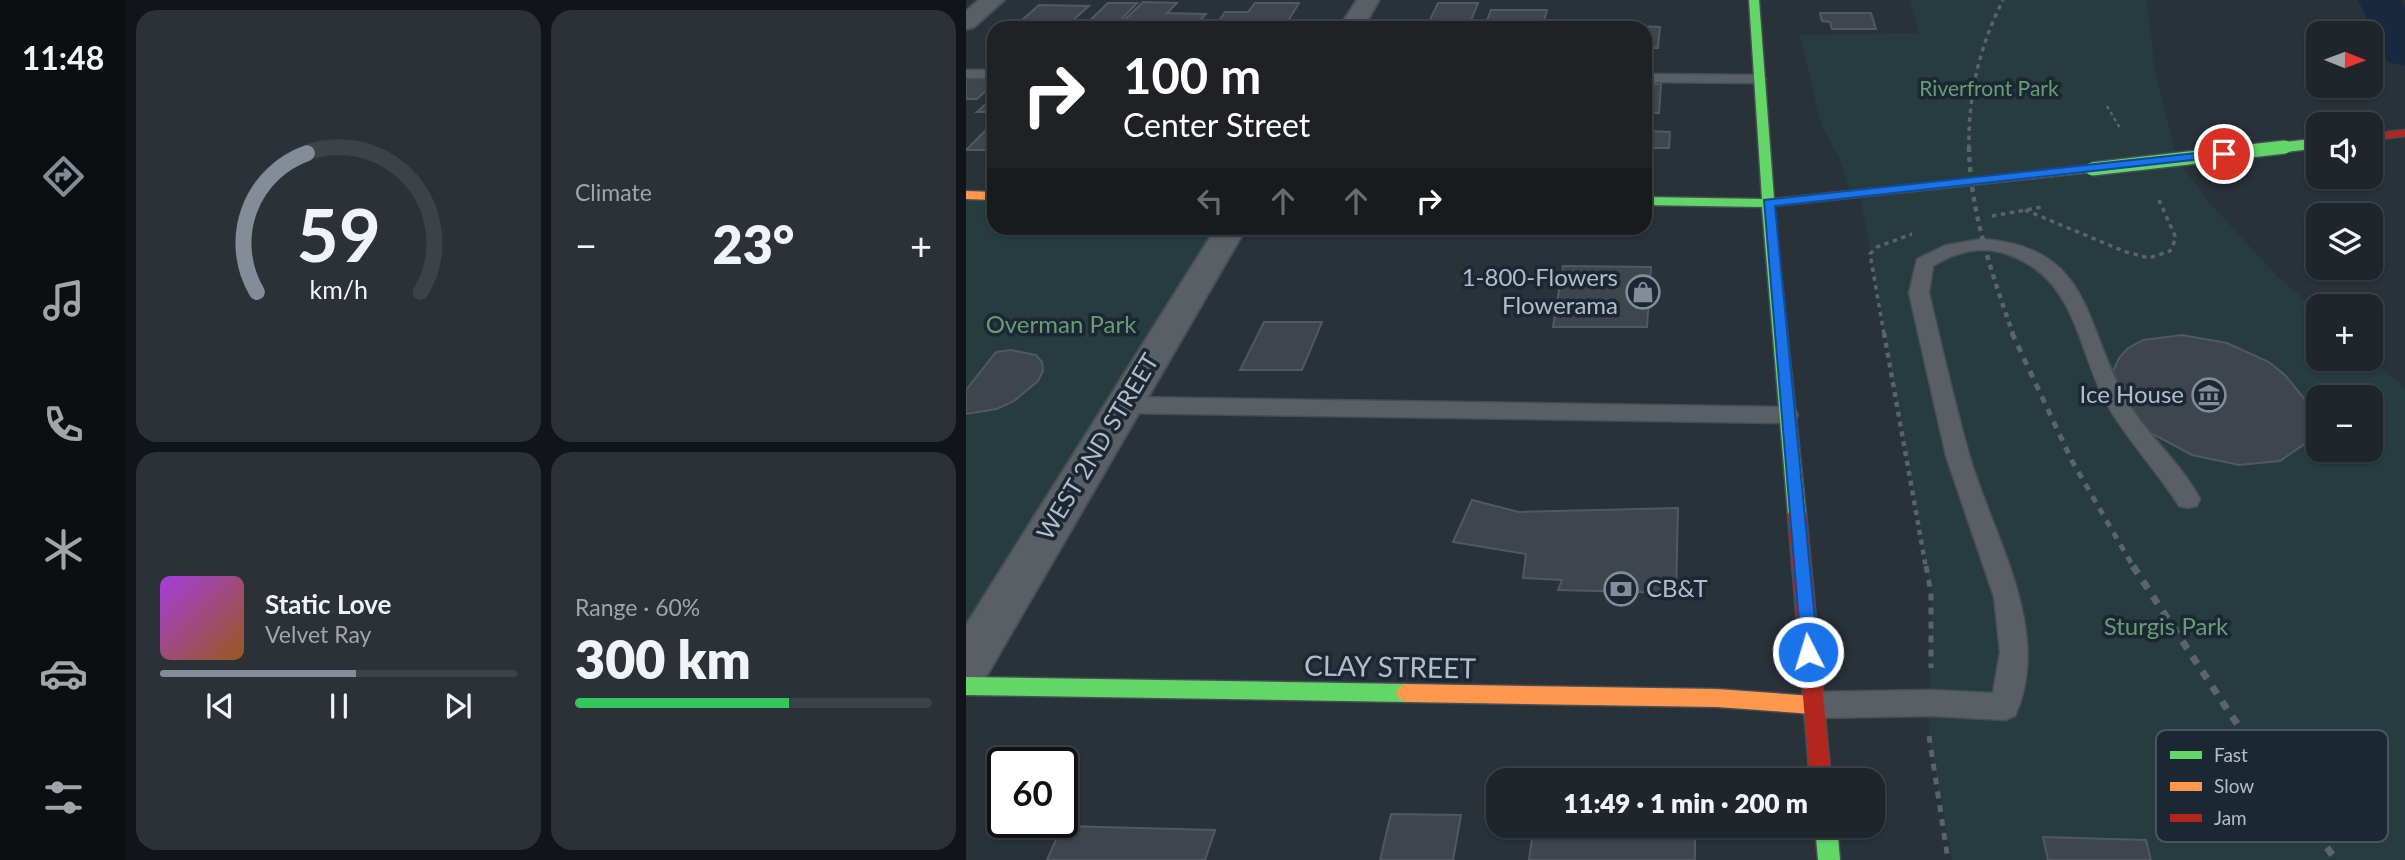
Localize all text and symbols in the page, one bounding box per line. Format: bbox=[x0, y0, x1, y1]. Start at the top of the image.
north arrow bbox=[2306, 21, 2384, 98]
map controls bbox=[2306, 21, 2383, 462]
text: 11:48 bbox=[22, 38, 104, 77]
text: 100 m bbox=[1123, 46, 1261, 104]
icon: right bbox=[1008, 49, 1099, 140]
park label: Riverfront Park bbox=[1919, 75, 2059, 100]
text: Center Street bbox=[1123, 105, 1310, 144]
button: sound bbox=[2306, 112, 2383, 189]
pin bbox=[2194, 124, 2254, 184]
icon: arrive bbox=[2205, 135, 2243, 173]
icon: directions bbox=[39, 152, 88, 201]
text: Climate bbox=[575, 178, 652, 206]
icon: left bbox=[1191, 182, 1229, 220]
icon: ahead bbox=[1264, 182, 1302, 220]
icon: ahead bbox=[1337, 182, 1375, 220]
icon: right bbox=[1410, 182, 1448, 220]
text: 59 bbox=[296, 190, 381, 278]
button: layers bbox=[2306, 203, 2383, 280]
text: 23° bbox=[713, 213, 794, 275]
text: − bbox=[575, 222, 597, 268]
text: + bbox=[910, 222, 932, 268]
place label: 1-800-Flowers Flowerama bbox=[1462, 262, 1618, 319]
shop icon: 1-800-Flowers Flowerama bbox=[1624, 273, 1662, 311]
text: km/h bbox=[309, 274, 368, 304]
icon: music bbox=[39, 276, 88, 325]
button: + bbox=[2306, 294, 2383, 371]
park label: Overman Park bbox=[986, 309, 1137, 338]
street label: WEST 2ND STREET bbox=[1030, 348, 1164, 545]
museum icon: Ice House bbox=[2190, 376, 2228, 414]
place label: Ice House bbox=[2080, 379, 2184, 408]
button: − bbox=[2306, 385, 2383, 462]
icon: phone bbox=[39, 400, 88, 449]
icon: climate bbox=[39, 525, 88, 574]
bank icon: CB&T bbox=[1602, 570, 1640, 608]
place label: CB&T bbox=[1646, 573, 1708, 602]
text: Static Love bbox=[265, 588, 392, 620]
text: Range · 60% bbox=[575, 593, 700, 621]
park label: Sturgis Park bbox=[2104, 611, 2229, 640]
position arrow bbox=[1771, 615, 1845, 689]
text: Velvet Ray bbox=[265, 620, 371, 648]
text: 300 km bbox=[575, 628, 751, 690]
street label: CLAY STREET bbox=[1304, 648, 1477, 685]
icon: car bbox=[39, 649, 88, 698]
icon: previous bbox=[201, 687, 239, 725]
icon: pause bbox=[320, 687, 358, 725]
icon: next bbox=[439, 687, 477, 725]
legend bbox=[2156, 730, 2388, 842]
text: Fast bbox=[2214, 743, 2248, 766]
speed limit sign: 60 bbox=[987, 747, 1078, 838]
icon: filters bbox=[39, 773, 88, 822]
text: Slow bbox=[2214, 774, 2254, 797]
text: 11:49 · 1 min · 200 m bbox=[1563, 787, 1808, 819]
text: Jam bbox=[2214, 806, 2247, 829]

